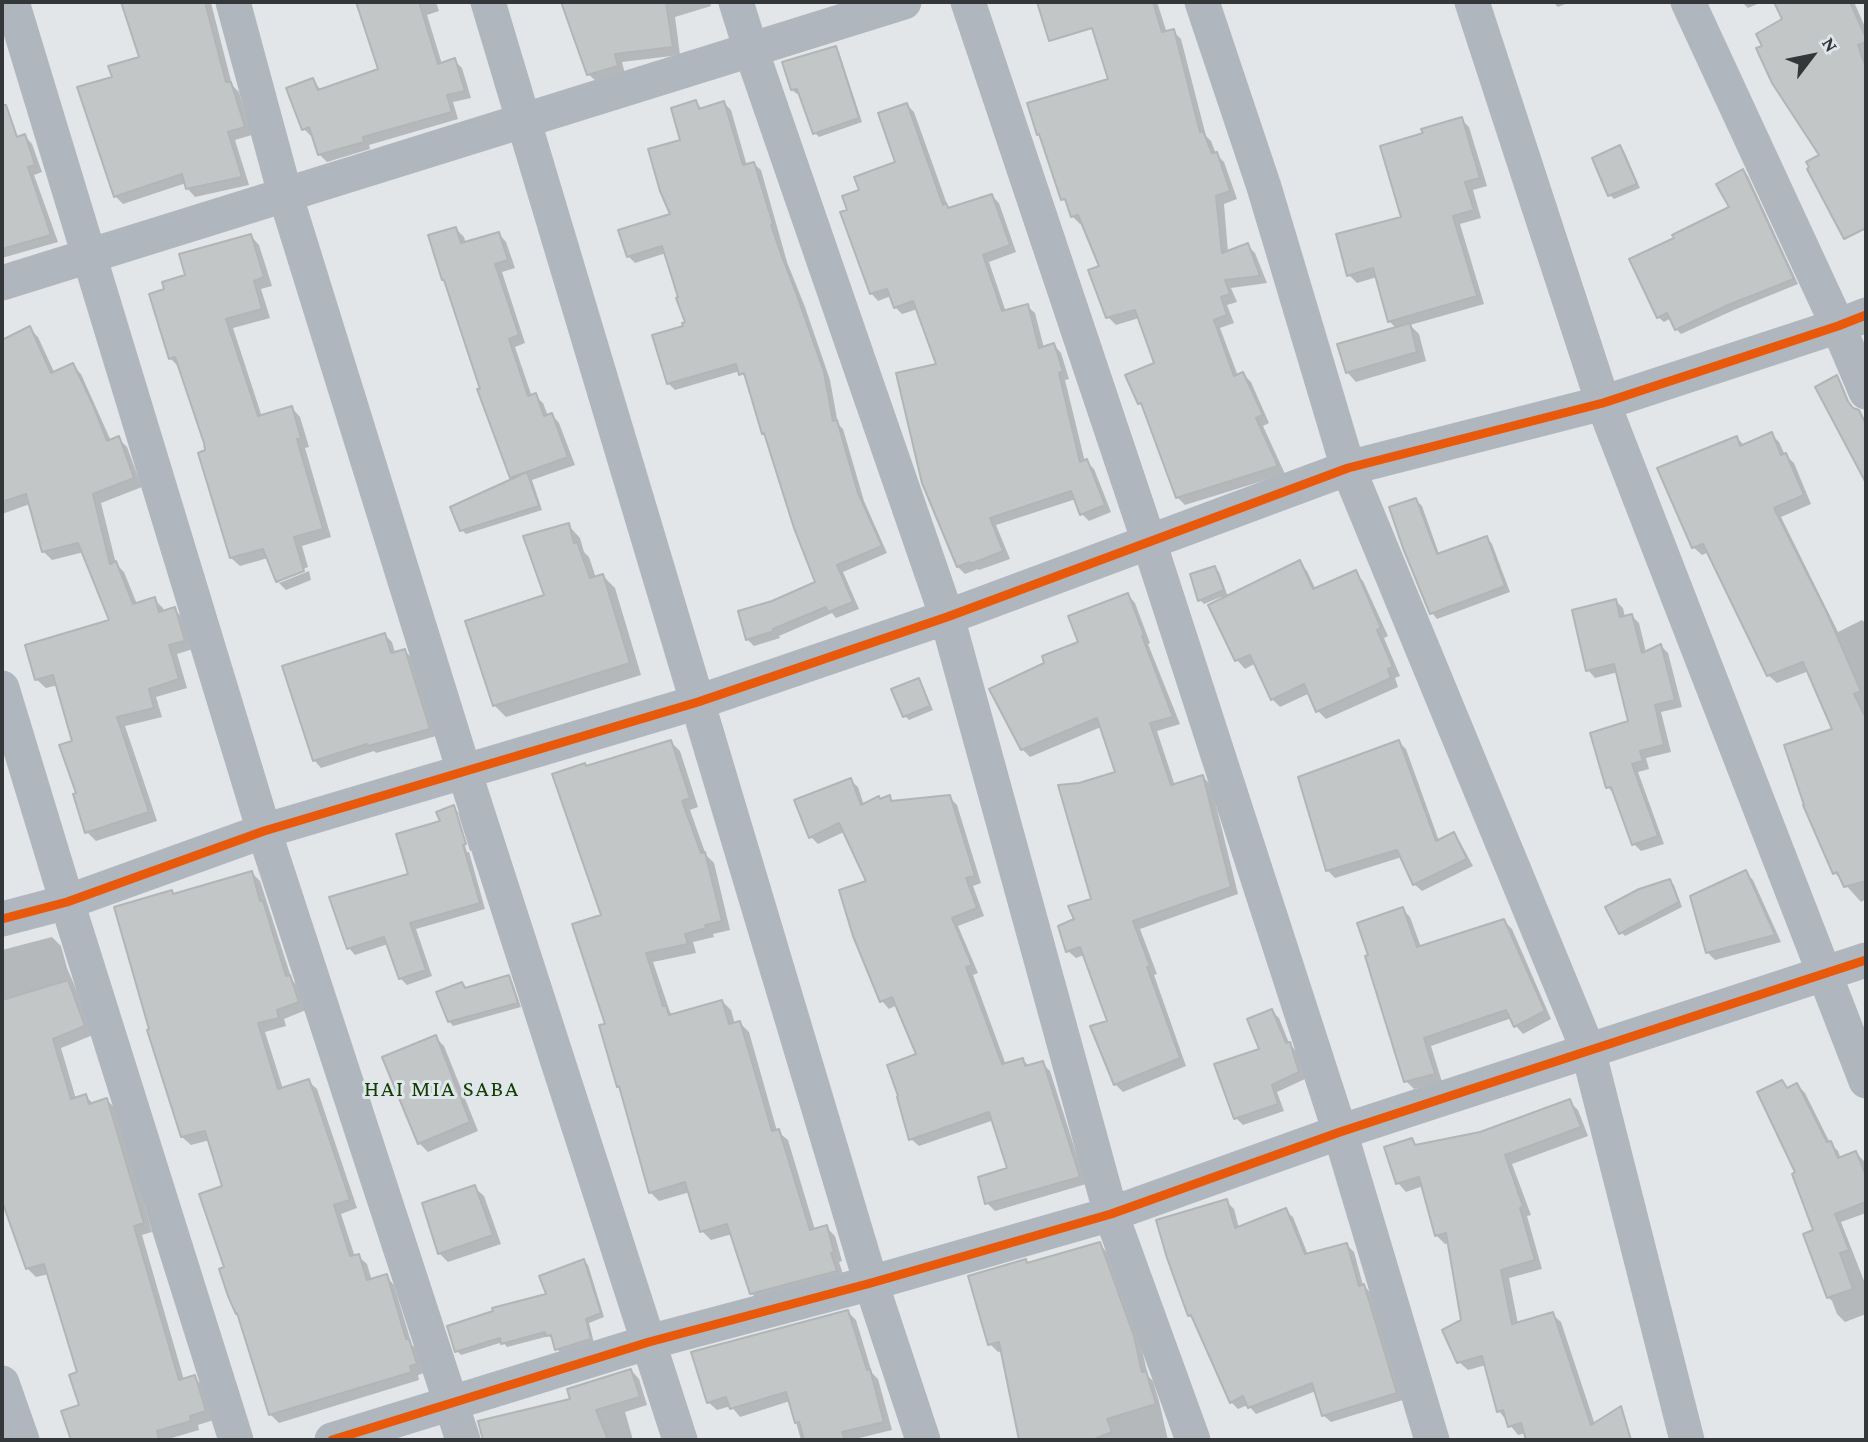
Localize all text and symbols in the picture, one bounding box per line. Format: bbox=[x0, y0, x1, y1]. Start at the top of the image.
north arrow bbox=[1777, 21, 1847, 91]
text: N bbox=[1818, 34, 1843, 56]
district label: HAI MIA SABA bbox=[365, 1075, 519, 1103]

